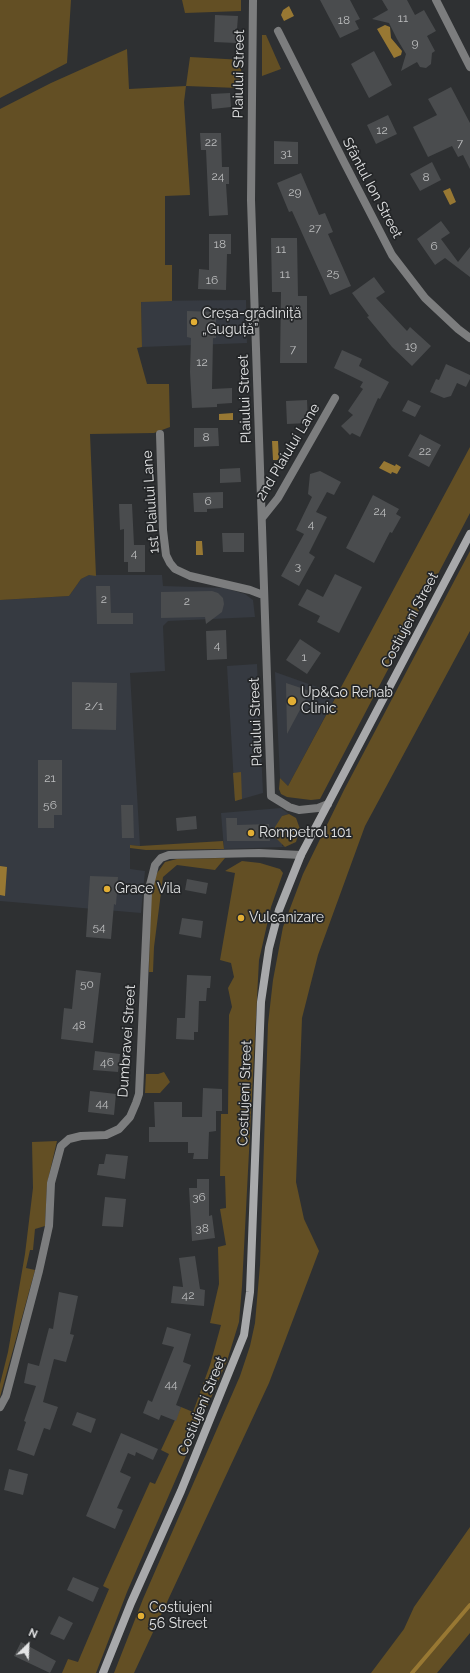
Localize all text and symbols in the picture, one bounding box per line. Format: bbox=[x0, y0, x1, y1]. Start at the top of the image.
house number: 11 bbox=[398, 11, 408, 25]
house number: 18 bbox=[338, 13, 350, 27]
street label: Plaiului Street bbox=[230, 29, 248, 119]
house number: 9 bbox=[411, 36, 419, 50]
house number: 12 bbox=[376, 123, 388, 137]
house number: 22 bbox=[205, 135, 217, 149]
street label: Sfântul Ion Street bbox=[338, 135, 406, 241]
house number: 7 bbox=[457, 136, 463, 150]
house number: 31 bbox=[280, 146, 292, 160]
house number: 24 bbox=[212, 169, 224, 183]
house number: 8 bbox=[422, 170, 430, 184]
house number: 29 bbox=[288, 185, 302, 199]
house number: 27 bbox=[309, 221, 321, 235]
house number: 18 bbox=[214, 237, 226, 251]
house number: 6 bbox=[430, 239, 438, 253]
house number: 11 bbox=[276, 242, 286, 256]
house number: 25 bbox=[327, 266, 339, 280]
house number: 11 bbox=[280, 267, 290, 281]
house number: 16 bbox=[206, 273, 218, 287]
place label: Creșa-grădiniță „Guguță” bbox=[202, 306, 301, 338]
marker: Creșa-grădiniță „Guguță” bbox=[189, 317, 199, 327]
house number: 19 bbox=[405, 339, 417, 353]
house number: 7 bbox=[290, 342, 296, 356]
street label: Plaiului Street bbox=[235, 354, 255, 444]
house number: 12 bbox=[196, 355, 208, 369]
street label: 2nd Plaiului Lane bbox=[252, 400, 324, 504]
house number: 8 bbox=[202, 430, 210, 444]
house number: 22 bbox=[419, 444, 431, 458]
street label: 1st Plaiului Lane bbox=[139, 450, 163, 554]
house number: 6 bbox=[204, 494, 212, 508]
house number: 24 bbox=[374, 504, 386, 518]
house number: 4 bbox=[308, 517, 314, 531]
house number: 4 bbox=[131, 546, 137, 560]
house number: 3 bbox=[295, 559, 301, 573]
street label: Costiujeni Street bbox=[378, 569, 442, 671]
house number: 2 bbox=[101, 592, 107, 606]
house number: 2 bbox=[184, 594, 190, 608]
house number: 4 bbox=[214, 638, 220, 652]
house number: 1 bbox=[301, 650, 307, 664]
street label: Plaiului Street bbox=[246, 677, 266, 767]
place label: Up&Go Rehab Clinic bbox=[301, 685, 393, 718]
marker: Up&Go Rehab Clinic bbox=[286, 695, 298, 707]
house number: 2/1 bbox=[85, 699, 103, 713]
house number: 21 bbox=[44, 771, 56, 785]
house number: 56 bbox=[43, 798, 57, 812]
place label: Rompetrol 101 bbox=[259, 825, 352, 841]
marker: Rompetrol 101 bbox=[246, 828, 256, 838]
place label: Grace Vila bbox=[115, 881, 181, 897]
marker: Grace Vila bbox=[102, 884, 112, 894]
place label: Vulcanizare bbox=[249, 910, 324, 926]
marker: Vulcanizare bbox=[236, 913, 246, 923]
house number: 54 bbox=[92, 920, 106, 934]
house number: 50 bbox=[80, 977, 94, 991]
street label: Dumbravei Street bbox=[115, 984, 139, 1098]
house number: 48 bbox=[72, 1018, 86, 1032]
street label: Costiujeni Street bbox=[235, 1040, 255, 1146]
house number: 46 bbox=[100, 1055, 114, 1069]
house number: 44 bbox=[95, 1096, 109, 1110]
house number: 36 bbox=[192, 1190, 206, 1204]
house number: 38 bbox=[195, 1221, 209, 1235]
house number: 42 bbox=[182, 1288, 194, 1302]
street label: Costiujeni Street bbox=[174, 1354, 230, 1458]
house number: 44 bbox=[164, 1377, 178, 1391]
place label: Costiujeni 56 Street bbox=[149, 1600, 212, 1632]
marker: Costiujeni 56 Street bbox=[136, 1611, 146, 1621]
north arrow bbox=[8, 1625, 48, 1665]
text: N bbox=[27, 1626, 40, 1641]

